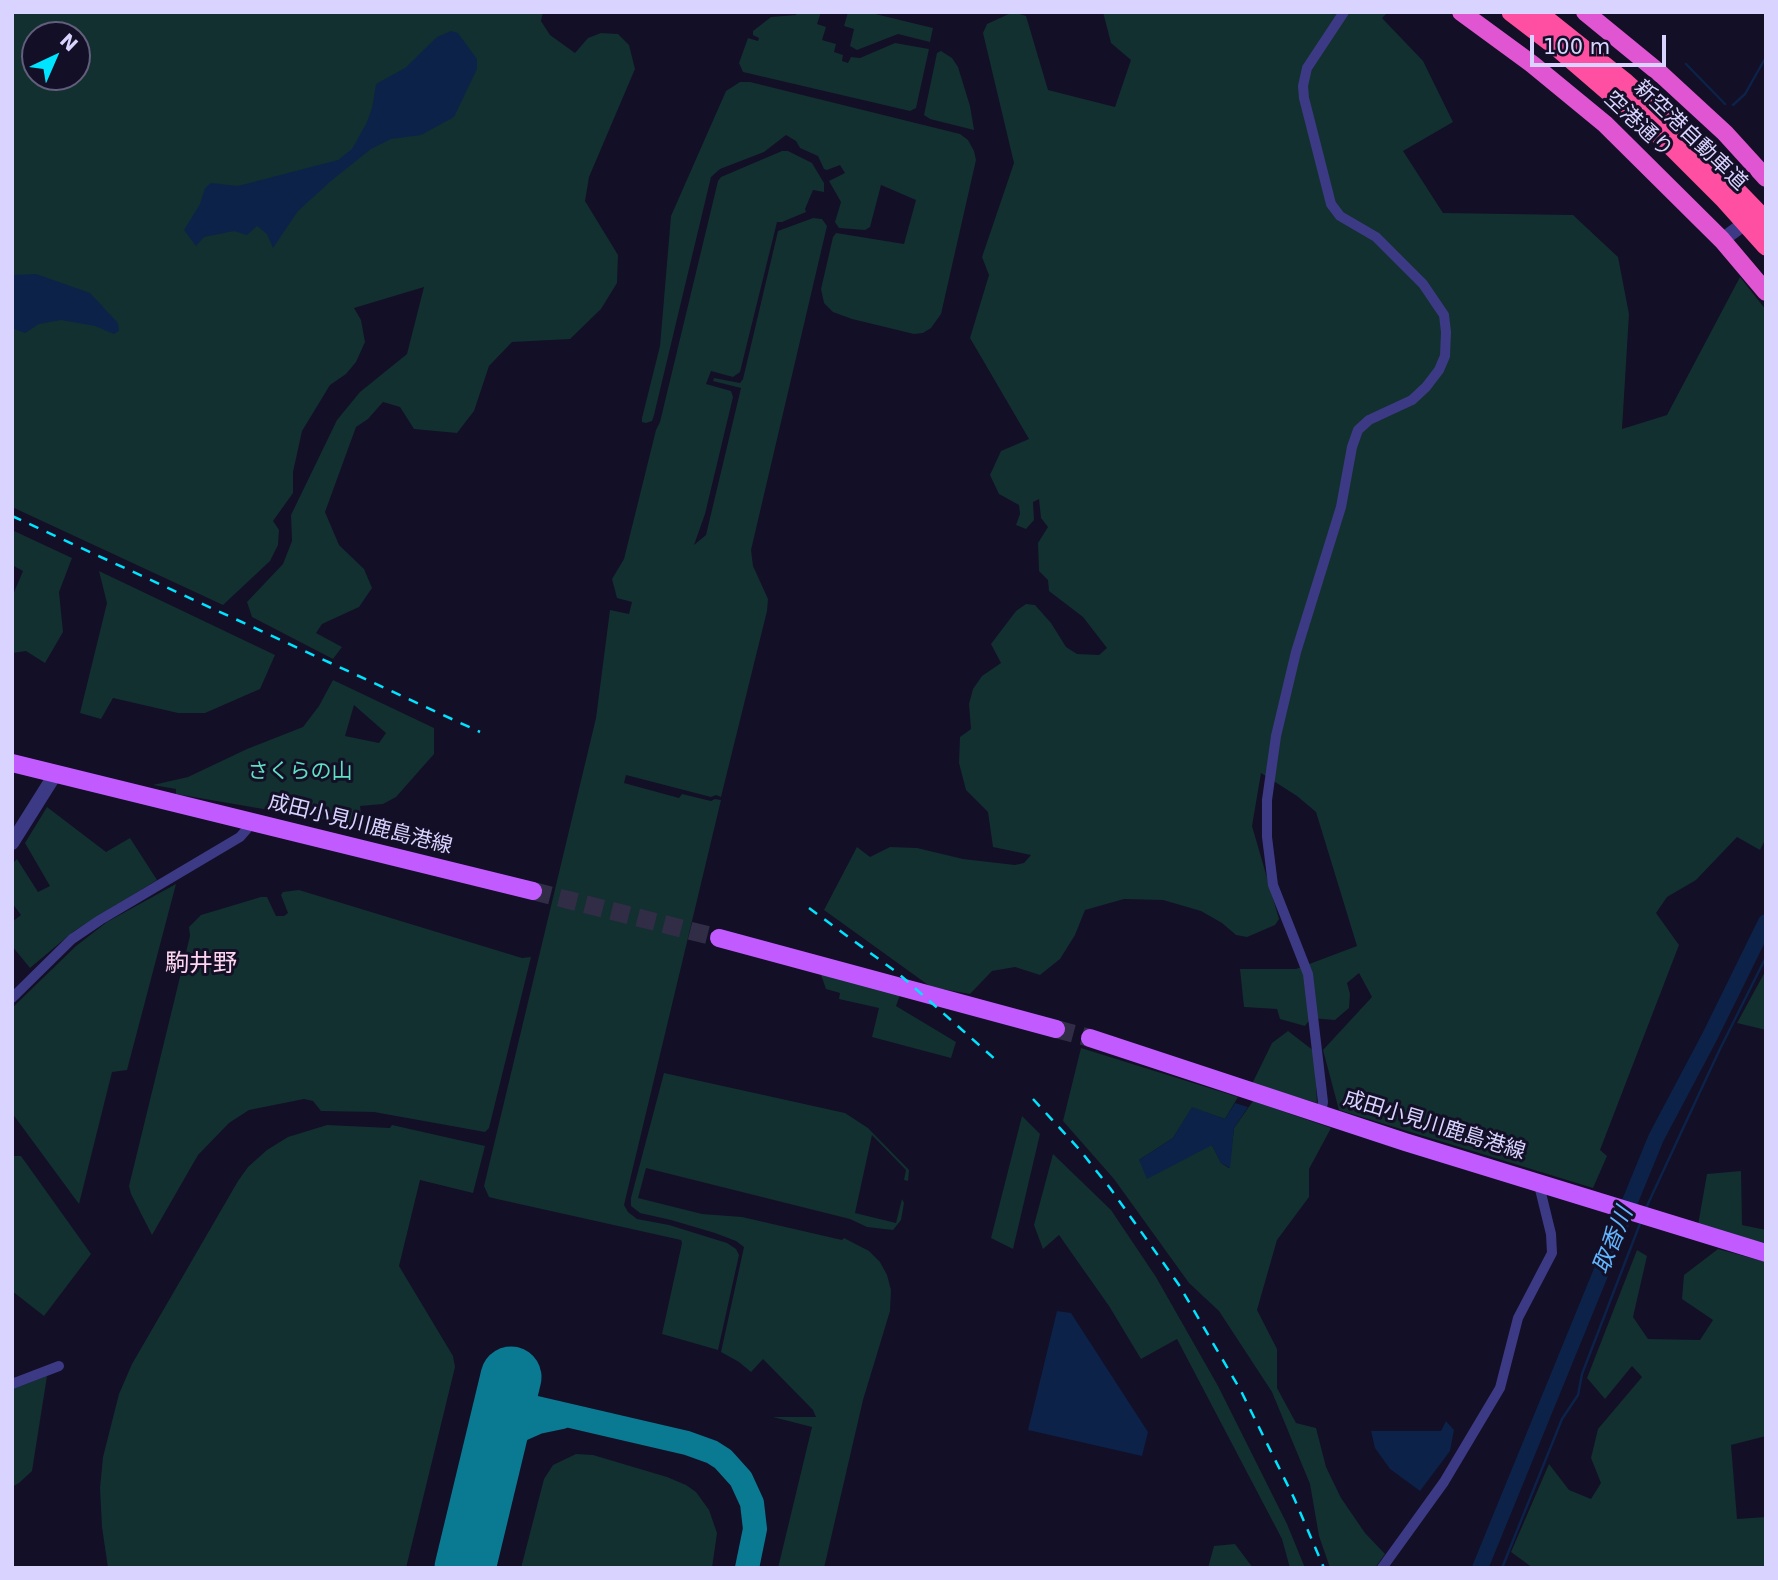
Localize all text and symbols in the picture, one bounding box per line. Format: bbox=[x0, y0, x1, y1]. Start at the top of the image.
north arrow bbox=[21, 21, 91, 91]
scale bar bbox=[1533, 21, 1670, 65]
text: N bbox=[56, 29, 83, 56]
text: 100 m bbox=[1543, 35, 1610, 59]
street label: 新空港自動車道 bbox=[1628, 76, 1752, 196]
street label: 空港通り bbox=[1599, 87, 1677, 163]
park label: さくらの山 bbox=[248, 760, 352, 786]
street label: 成田小見川鹿島港線 bbox=[265, 790, 455, 860]
district label: 駒井野 bbox=[165, 951, 237, 979]
street label: 成田小見川鹿島港線 bbox=[1340, 1086, 1528, 1166]
water label: 取香川 bbox=[1588, 1204, 1640, 1278]

